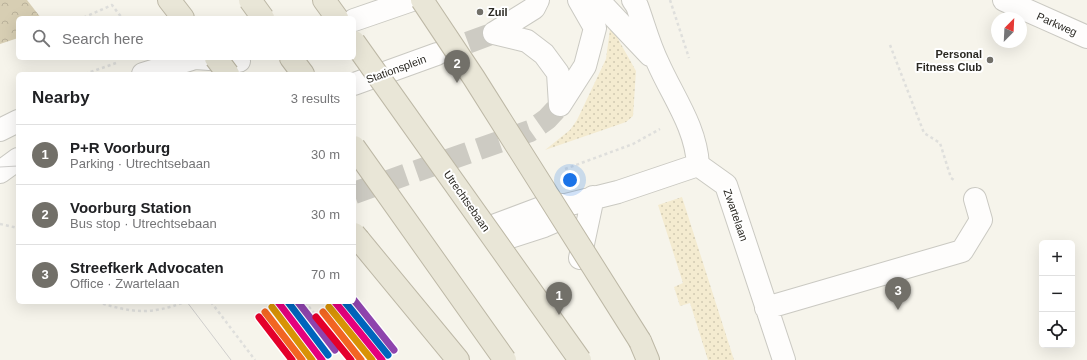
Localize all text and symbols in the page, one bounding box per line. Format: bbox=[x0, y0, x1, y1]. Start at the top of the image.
place label: Zuil bbox=[488, 6, 508, 18]
marker: Zuil bbox=[475, 7, 485, 17]
street label: Parkweg bbox=[1035, 10, 1079, 38]
north arrow bbox=[991, 12, 1027, 48]
search box bbox=[16, 16, 356, 60]
icon: search bbox=[30, 27, 52, 49]
text: Search here bbox=[62, 30, 144, 47]
place label: Personal Fitness Club bbox=[916, 48, 982, 73]
pin: 2 bbox=[444, 50, 470, 83]
street label: Stationsplein bbox=[364, 53, 428, 85]
marker: Personal Fitness Club bbox=[985, 55, 995, 65]
text: Nearby bbox=[32, 88, 90, 107]
text: 3 results bbox=[291, 91, 340, 106]
text: P+R Voorburg bbox=[70, 139, 170, 156]
text: 1 bbox=[41, 147, 49, 162]
text: 30 m bbox=[311, 147, 340, 162]
text: Parking · Utrechtsebaan bbox=[70, 156, 210, 171]
street label: Utrechtsebaan bbox=[442, 168, 492, 234]
your location bbox=[560, 170, 580, 190]
street label: Zwartelaan bbox=[721, 187, 751, 243]
text: Voorburg Station bbox=[70, 199, 191, 216]
text: 2 bbox=[41, 207, 49, 222]
text: 30 m bbox=[311, 207, 340, 222]
text: Bus stop · Utrechtsebaan bbox=[70, 216, 217, 231]
map controls bbox=[1039, 240, 1075, 348]
button: + bbox=[1039, 240, 1075, 276]
text: Streefkerk Advocaten bbox=[70, 259, 224, 276]
text: 3 bbox=[41, 267, 49, 282]
text: 70 m bbox=[311, 267, 340, 282]
text: Office · Zwartelaan bbox=[70, 276, 180, 291]
button: − bbox=[1039, 276, 1075, 312]
pin: 3 bbox=[885, 277, 911, 310]
pin: 1 bbox=[546, 282, 572, 315]
button: locate bbox=[1039, 312, 1075, 348]

